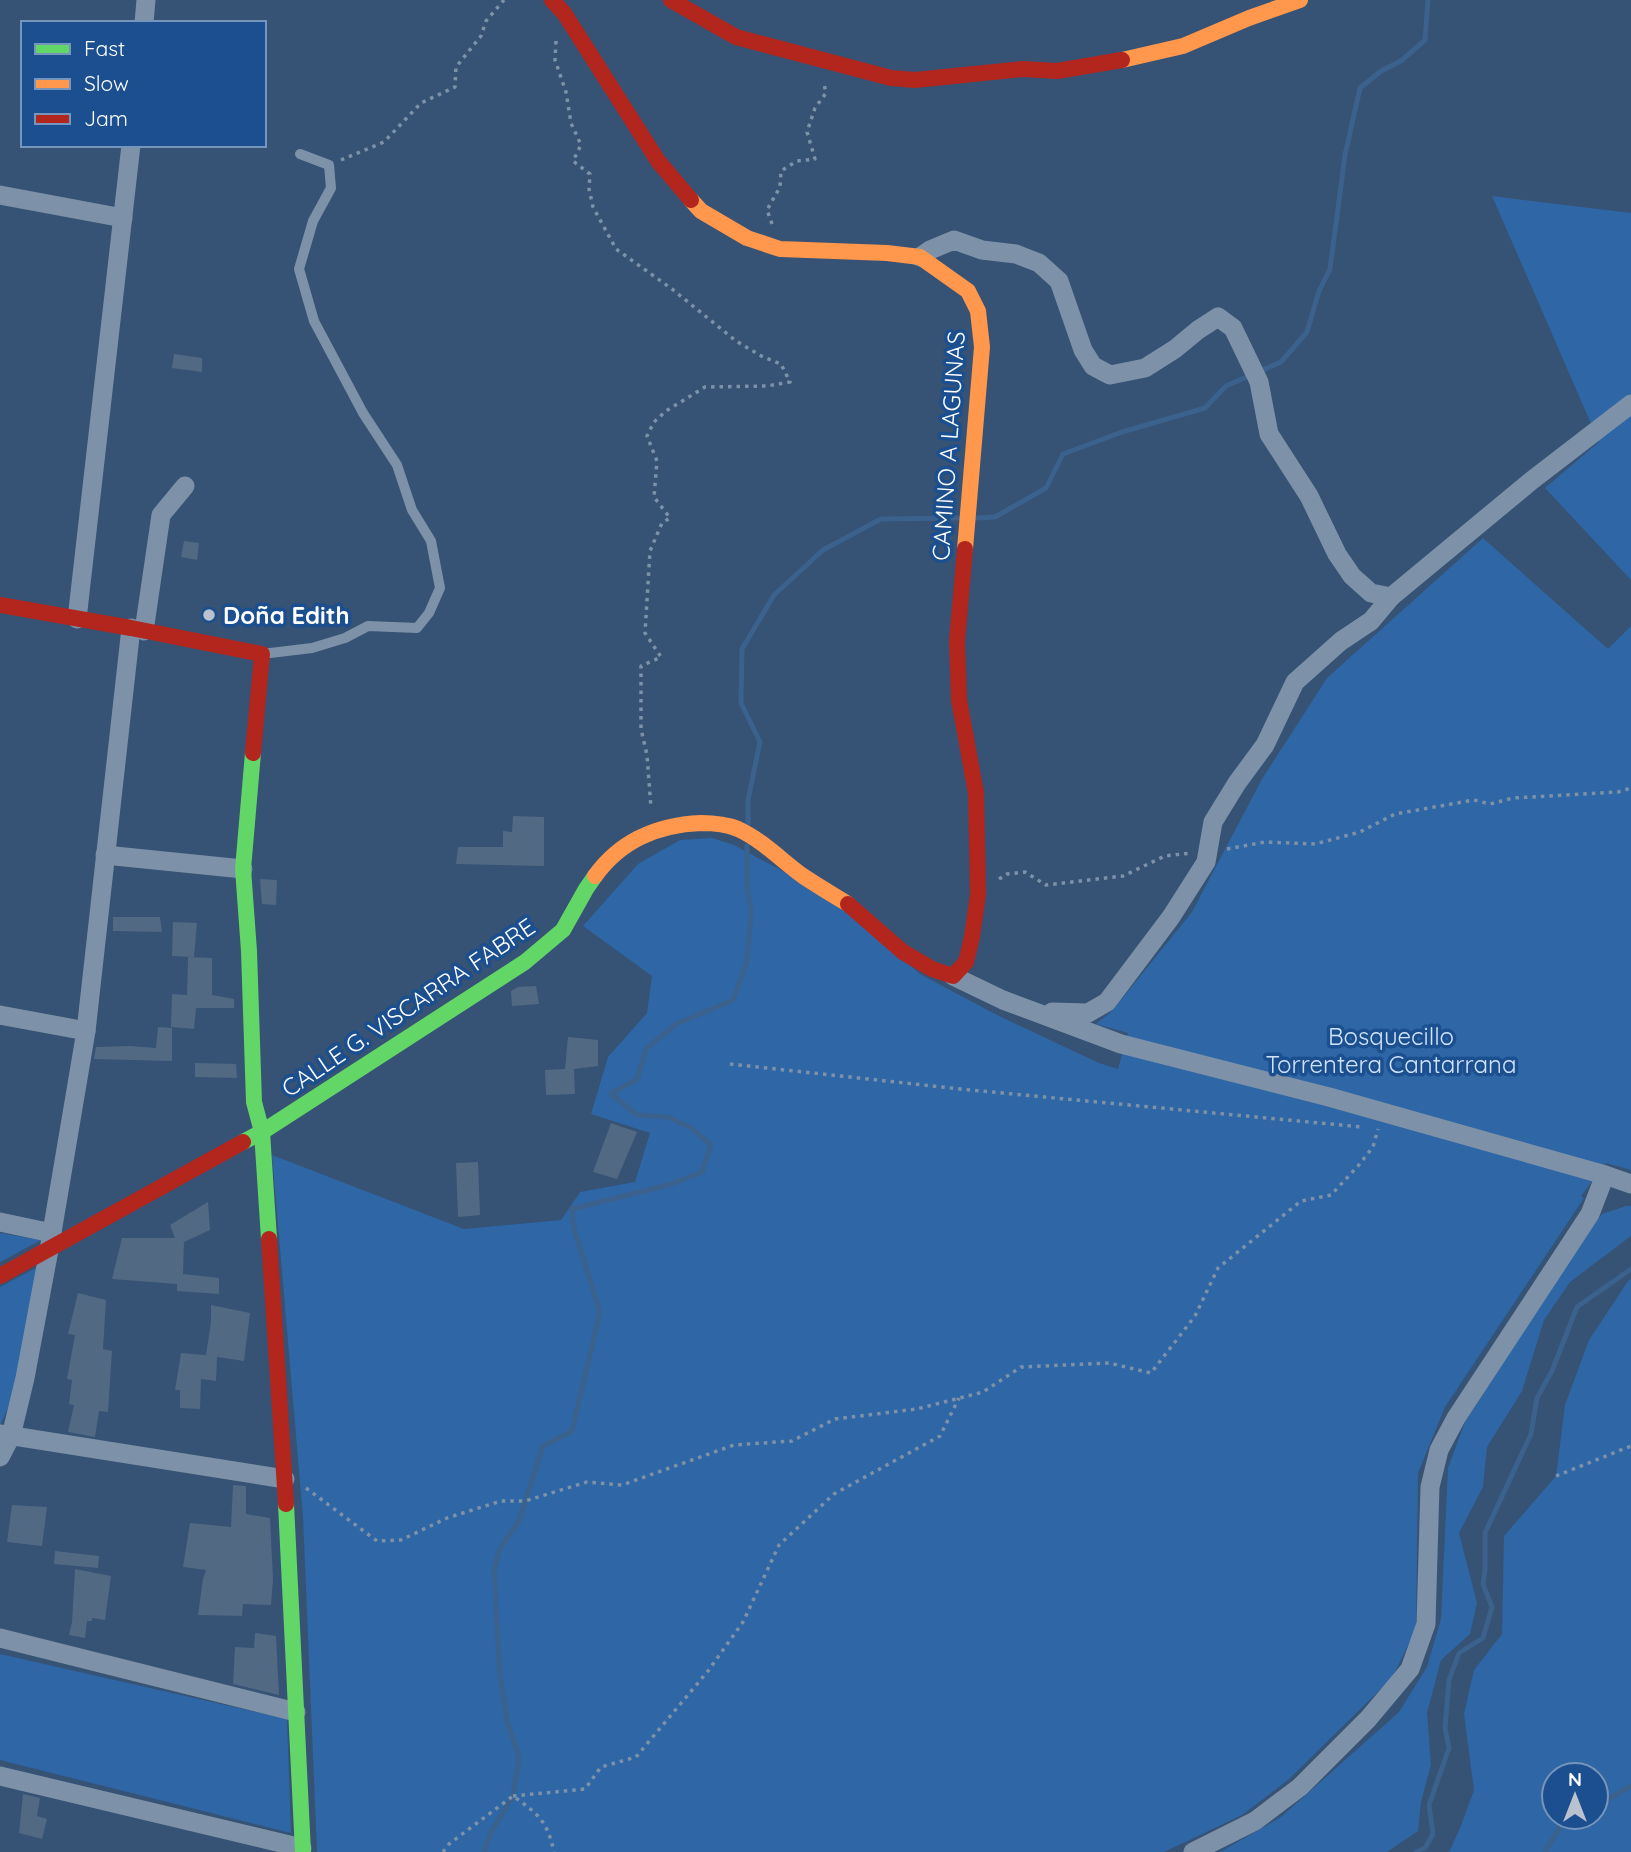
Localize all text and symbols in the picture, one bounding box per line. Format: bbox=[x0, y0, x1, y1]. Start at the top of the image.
legend bbox=[21, 21, 266, 147]
text: Fast bbox=[84, 35, 125, 61]
text: Slow bbox=[84, 70, 129, 96]
text: Jam bbox=[84, 105, 128, 131]
street label: CAMINO A LAGUNAS bbox=[925, 330, 971, 562]
place label: Doña Edith bbox=[223, 600, 350, 630]
marker: Doña Edith bbox=[201, 607, 217, 623]
street label: CALLE G. VISCARRA FABRE bbox=[276, 911, 540, 1103]
park label: Bosquecillo Torrentera Cantarrana bbox=[1265, 1021, 1517, 1079]
north arrow bbox=[1540, 1761, 1610, 1831]
text: N bbox=[1568, 1767, 1582, 1791]

